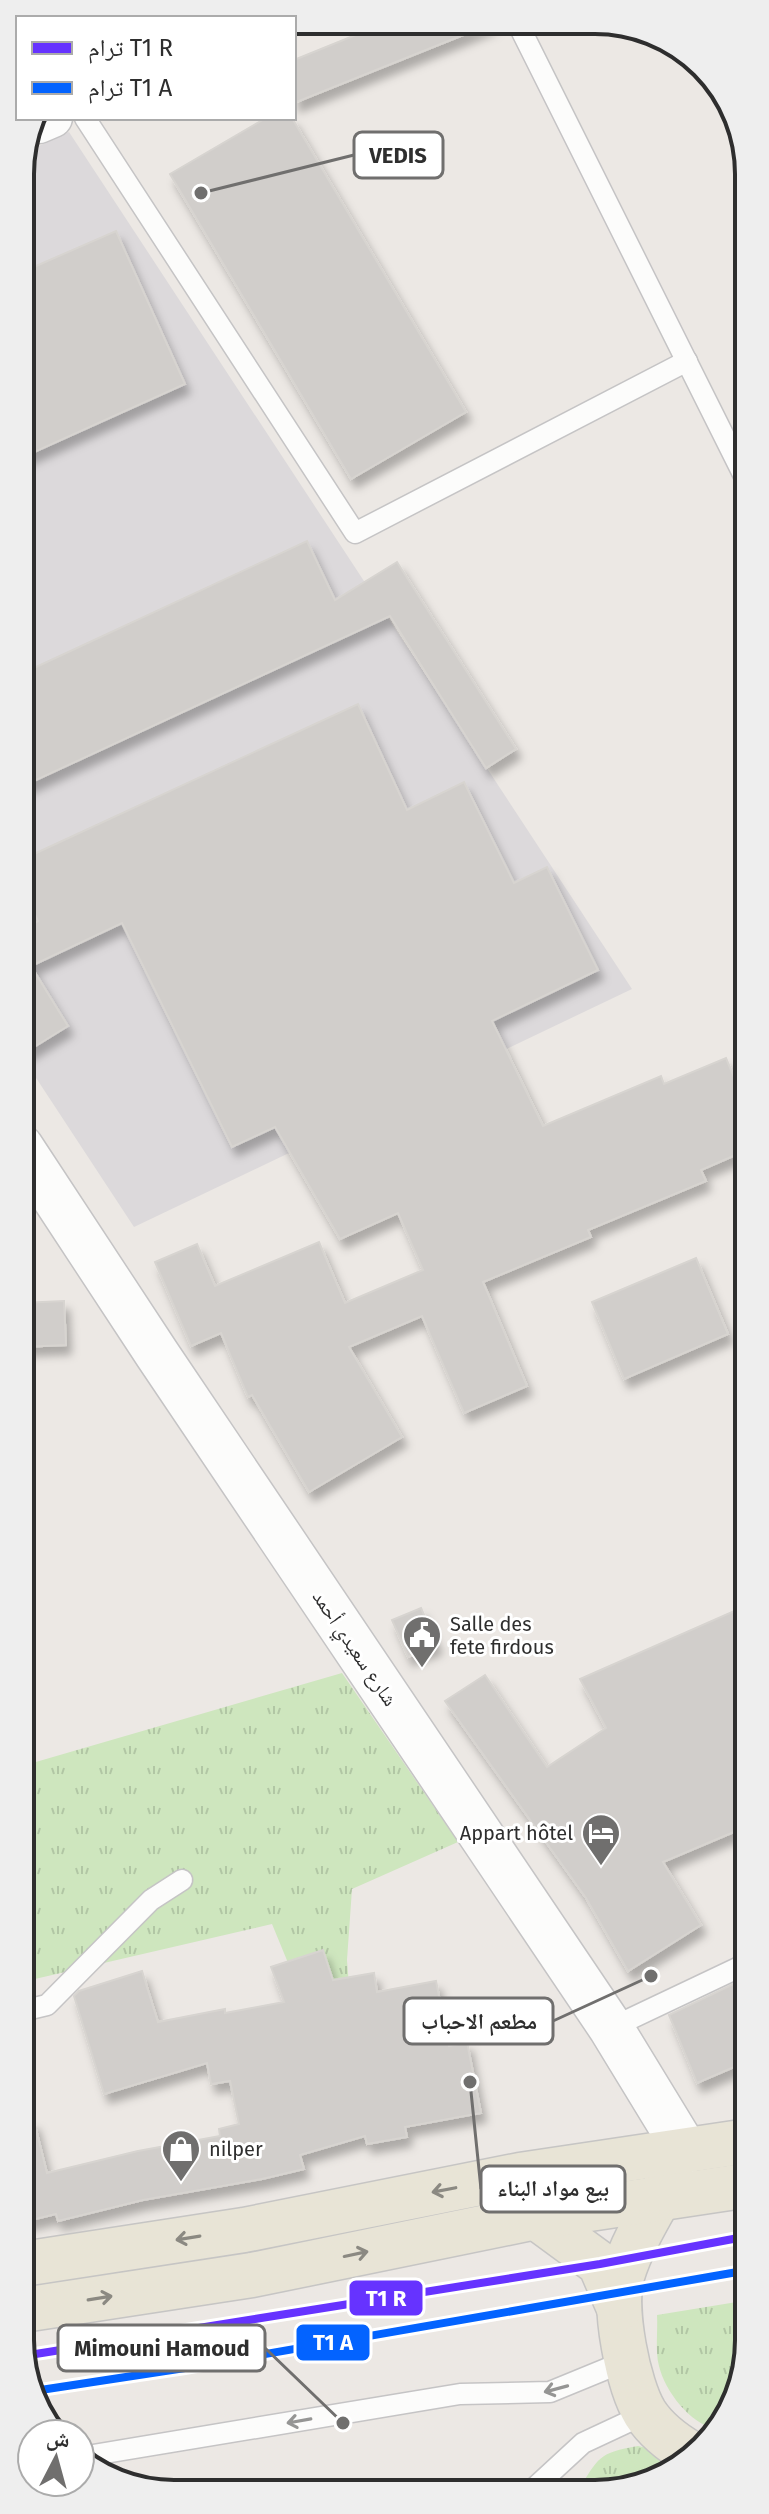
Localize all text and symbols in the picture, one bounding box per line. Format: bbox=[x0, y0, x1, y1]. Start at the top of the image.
legend bbox=[16, 16, 296, 120]
text: ترام T1 R bbox=[88, 34, 173, 64]
text: ترام T1 A bbox=[88, 74, 172, 104]
callout: VEDIS bbox=[354, 132, 443, 178]
text: VEDIS bbox=[368, 142, 427, 169]
street label: شارع سعيدي أحمد bbox=[304, 1586, 403, 1713]
place label: Salle des fete firdous bbox=[450, 1612, 554, 1659]
public building icon: Salle des fete firdous bbox=[401, 1614, 443, 1669]
hotel icon: Appart hôtel bbox=[580, 1812, 622, 1867]
place label: Appart hôtel bbox=[460, 1821, 573, 1845]
callout: مطعم الاحباب bbox=[404, 1998, 553, 2044]
text: مطعم الاحباب bbox=[421, 2008, 537, 2036]
shop icon: nilper bbox=[160, 2128, 202, 2183]
place label: nilper bbox=[209, 2137, 263, 2161]
callout: بيع مواد البناء bbox=[481, 2166, 625, 2212]
text: بيع مواد البناء bbox=[497, 2175, 609, 2203]
one-way arrow bbox=[431, 2183, 457, 2198]
one-way arrow bbox=[176, 2232, 201, 2247]
one-way arrow bbox=[343, 2246, 368, 2261]
line badge: T1 R bbox=[348, 2279, 424, 2317]
text: T1 R bbox=[366, 2285, 407, 2312]
one-way arrow bbox=[87, 2290, 112, 2305]
line badge: T1 A bbox=[295, 2323, 371, 2362]
callout: Mimouni Hamoud bbox=[58, 2325, 265, 2371]
text: T1 A bbox=[313, 2329, 354, 2356]
text: Mimouni Hamoud bbox=[74, 2335, 250, 2362]
one-way arrow bbox=[543, 2383, 569, 2398]
one-way arrow bbox=[287, 2414, 312, 2429]
north arrow bbox=[16, 2418, 96, 2498]
text: ش bbox=[45, 2424, 71, 2453]

